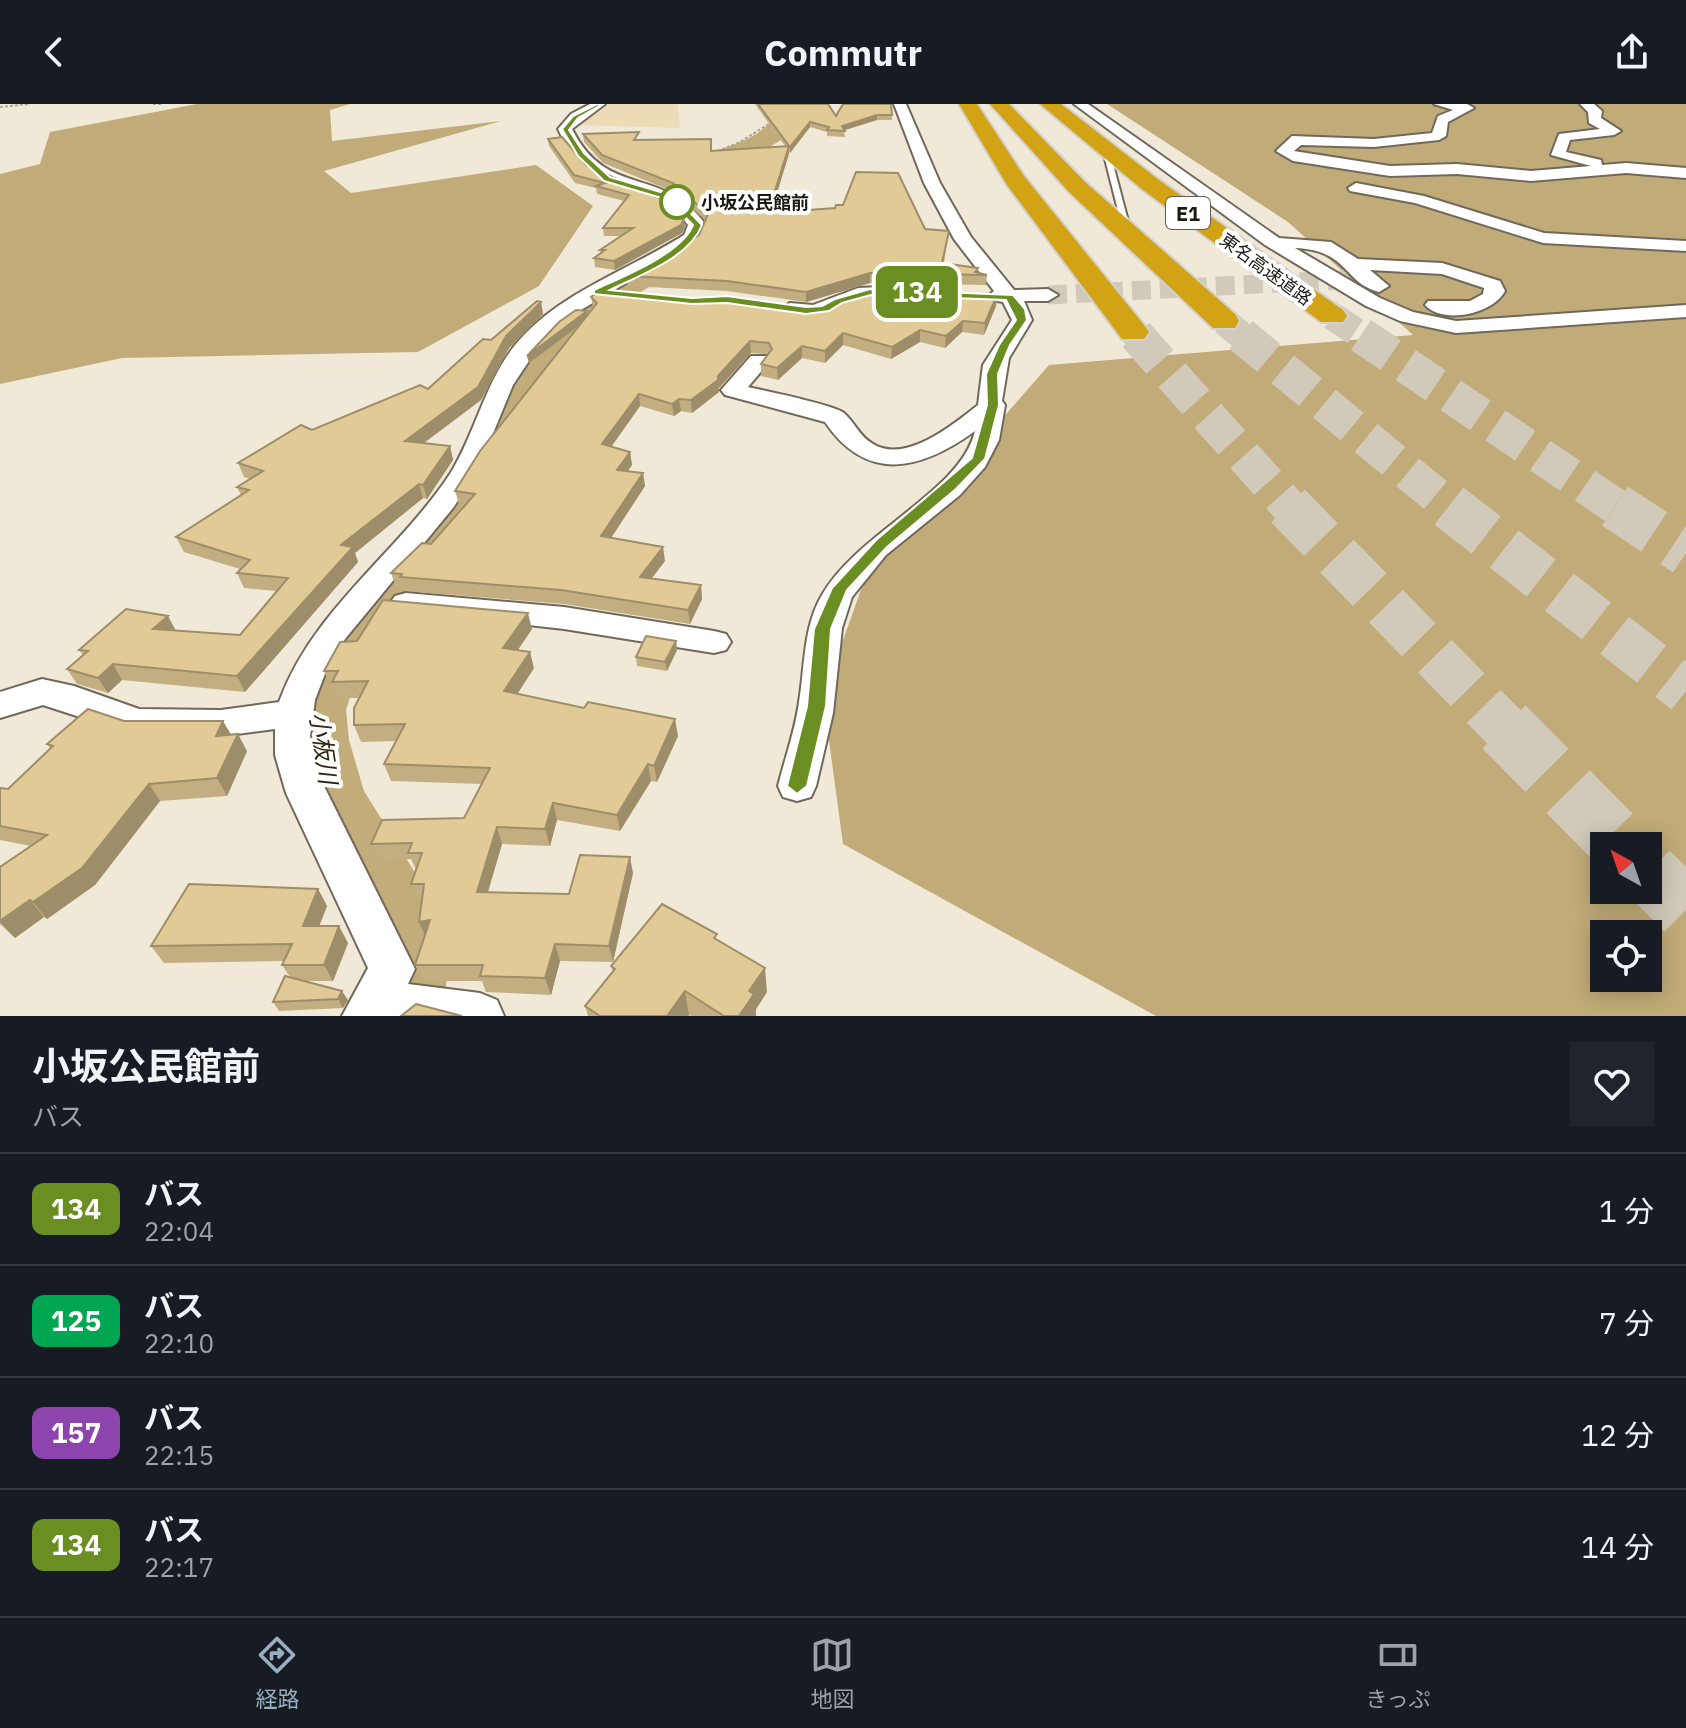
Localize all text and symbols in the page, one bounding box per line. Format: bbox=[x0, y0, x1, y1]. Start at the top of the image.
text: Commutr bbox=[764, 29, 922, 76]
icon: back bbox=[32, 30, 76, 74]
icon: share bbox=[1610, 30, 1654, 74]
marker: 小坂公民館前 bbox=[660, 185, 694, 219]
place label: 小坂公民館前 bbox=[701, 191, 809, 214]
road number: E1 bbox=[1166, 197, 1210, 229]
street label: 東名高速道路 bbox=[1216, 228, 1316, 310]
line badge: 134 bbox=[871, 266, 963, 318]
text: 134 bbox=[892, 273, 942, 310]
water label: 小板川 bbox=[303, 710, 345, 789]
north arrow bbox=[1590, 832, 1662, 904]
map controls bbox=[1590, 832, 1662, 992]
button: locate bbox=[1590, 920, 1662, 992]
text: 小坂公民館前 bbox=[32, 1041, 260, 1090]
button: heart bbox=[1570, 1042, 1654, 1126]
text: バス bbox=[32, 1099, 84, 1133]
text: バス bbox=[144, 1174, 204, 1213]
text: 134 bbox=[51, 1190, 101, 1227]
text: 1 分 bbox=[1599, 1191, 1654, 1230]
text: 22:04 bbox=[144, 1214, 214, 1248]
text: バス bbox=[144, 1286, 204, 1325]
text: 125 bbox=[51, 1302, 101, 1339]
text: 7 分 bbox=[1599, 1303, 1654, 1342]
text: 22:10 bbox=[144, 1326, 214, 1360]
text: バス bbox=[144, 1398, 204, 1437]
text: 157 bbox=[51, 1414, 101, 1451]
text: 12 分 bbox=[1581, 1415, 1654, 1454]
text: 22:15 bbox=[144, 1438, 214, 1472]
text: バス bbox=[144, 1510, 204, 1549]
text: 134 bbox=[51, 1526, 101, 1563]
text: 14 分 bbox=[1581, 1527, 1654, 1566]
text: 22:17 bbox=[144, 1550, 214, 1584]
tab: 経路 bbox=[255, 1633, 299, 1713]
tab: 地図 bbox=[810, 1633, 854, 1713]
tab: きっぷ bbox=[1365, 1633, 1431, 1713]

